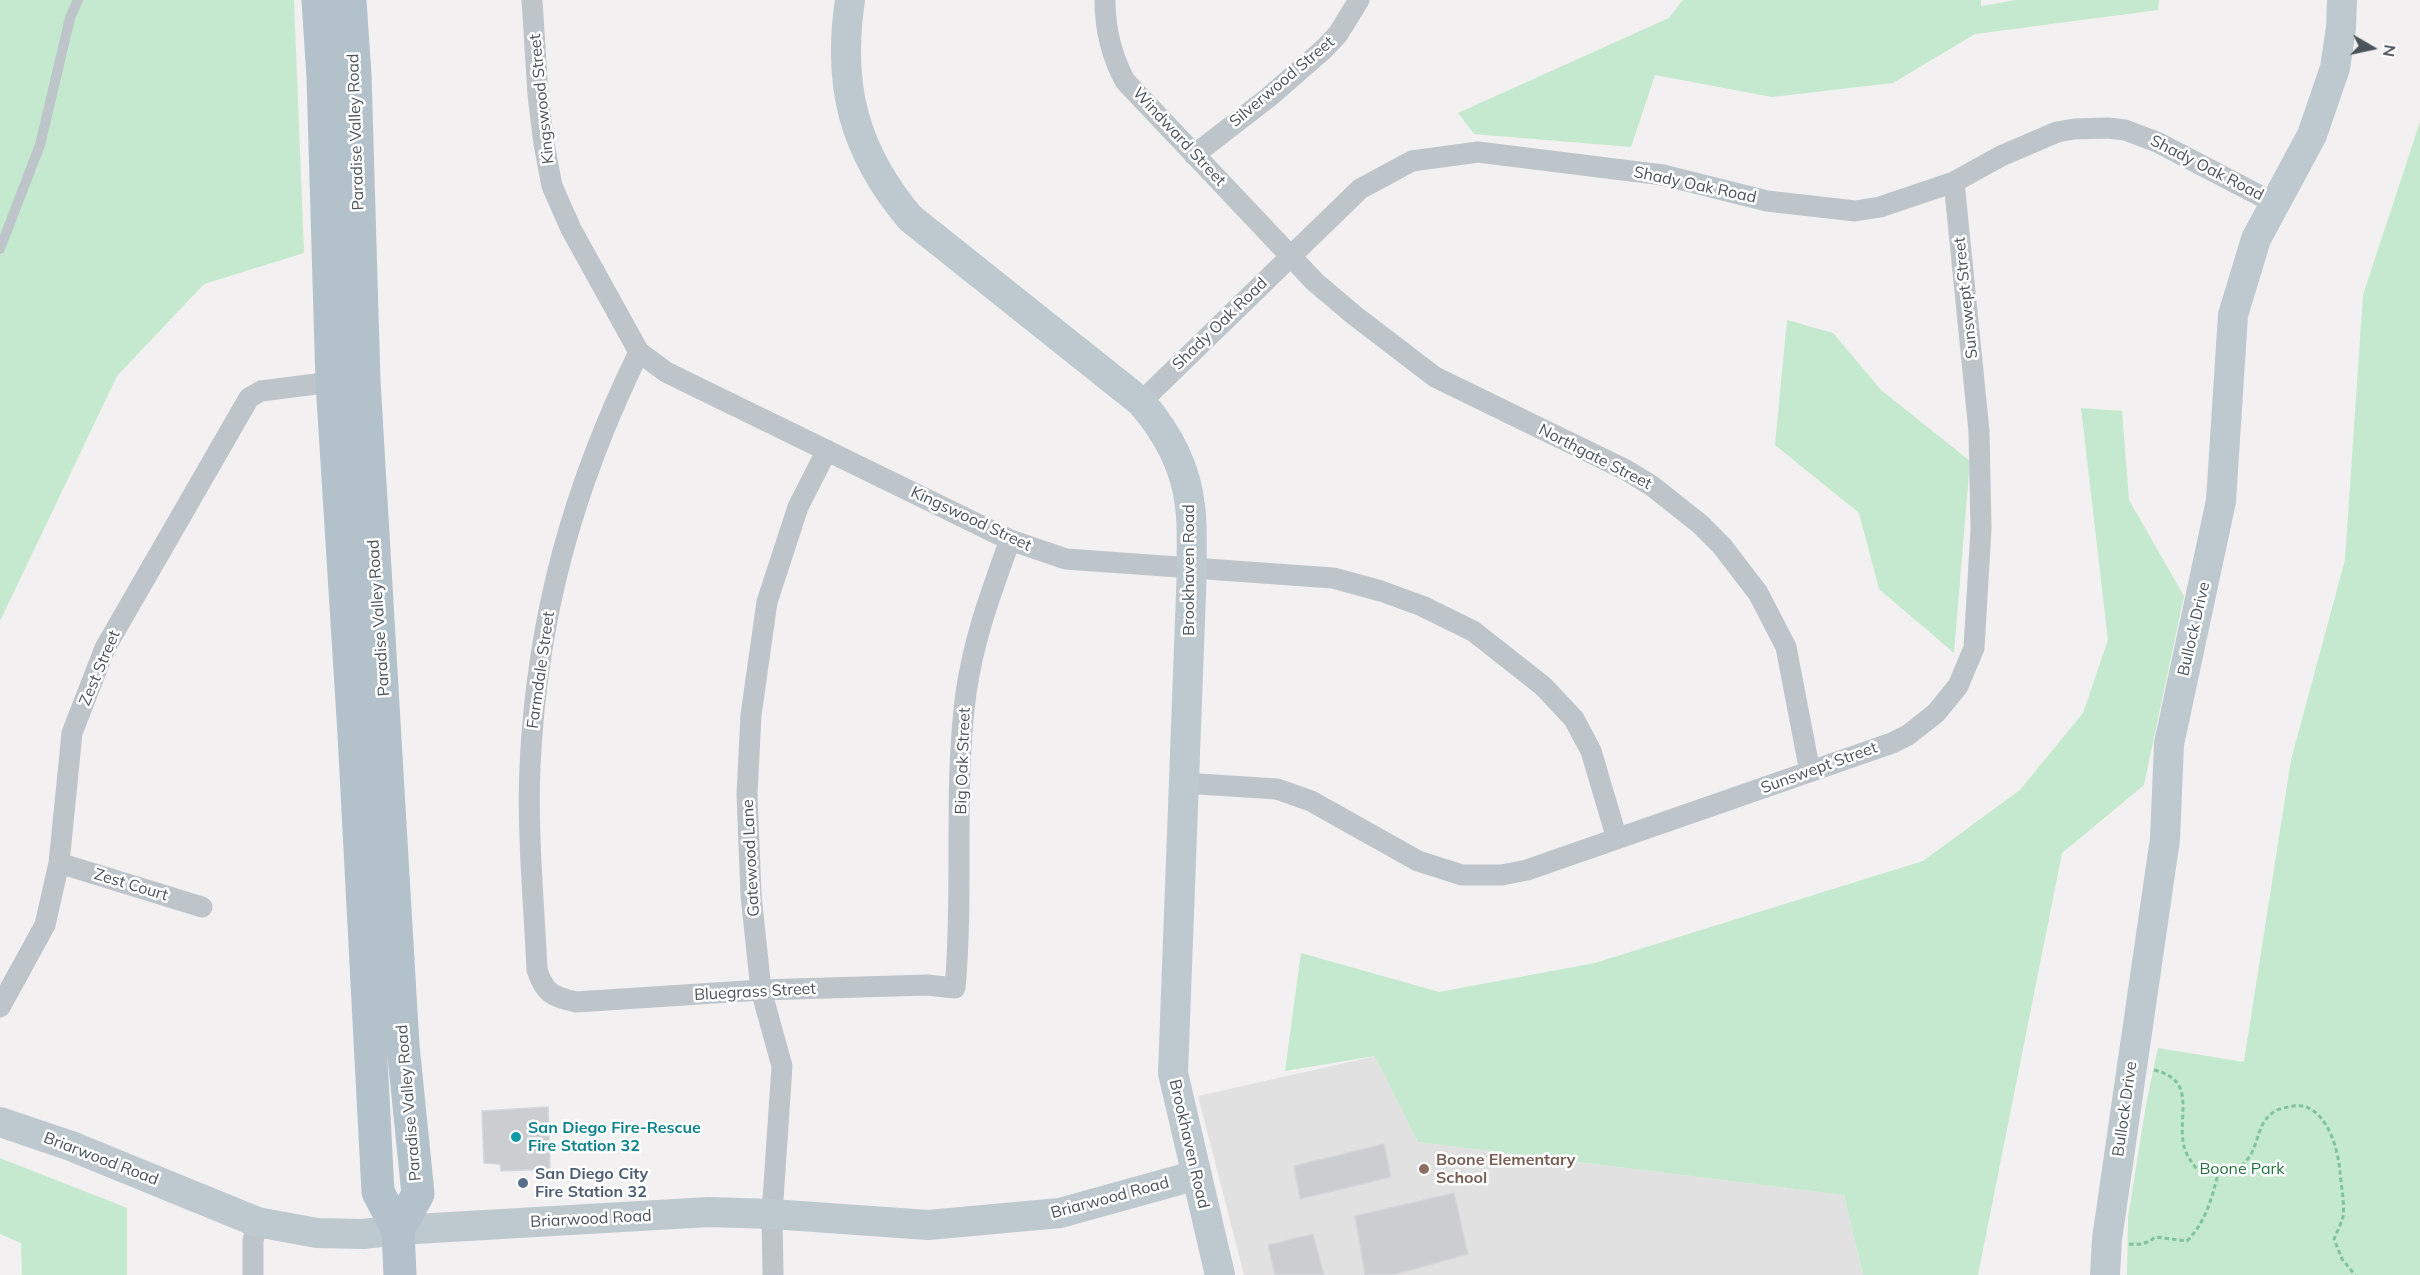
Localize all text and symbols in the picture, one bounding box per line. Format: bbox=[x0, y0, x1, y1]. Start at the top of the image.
north arrow bbox=[2342, 18, 2402, 78]
street label: Kingswood Street bbox=[526, 33, 558, 165]
street label: Silverwood Street bbox=[1226, 33, 1338, 131]
text: N bbox=[2379, 43, 2401, 58]
street label: Paradise Valley Road bbox=[344, 53, 368, 211]
street label: Windward Street bbox=[1128, 84, 1230, 190]
street label: Shady Oak Road bbox=[2147, 131, 2267, 205]
street label: Shady Oak Road bbox=[1632, 163, 1758, 207]
street label: Sunswept Street bbox=[1950, 236, 1982, 360]
street label: Shady Oak Road bbox=[1168, 274, 1272, 374]
street label: Northgate Street bbox=[1535, 420, 1655, 494]
street label: Kingswood Street bbox=[908, 483, 1034, 555]
street label: Brookhaven Road bbox=[1179, 504, 1199, 636]
street label: Paradise Valley Road bbox=[364, 539, 394, 697]
street label: Bullock Drive bbox=[2174, 580, 2214, 678]
street label: Farmdale Street bbox=[523, 610, 559, 730]
street label: Zest Street bbox=[76, 627, 124, 709]
street label: Big Oak Street bbox=[952, 707, 974, 815]
street label: Sunswept Street bbox=[1758, 738, 1880, 798]
street label: Gatewood Lane bbox=[738, 799, 764, 917]
street label: Zest Court bbox=[92, 865, 170, 905]
street label: Bluegrass Street bbox=[694, 979, 816, 1005]
street label: Paradise Valley Road bbox=[393, 1024, 425, 1182]
street label: Bullock Drive bbox=[2109, 1060, 2141, 1158]
street label: Brookhaven Road bbox=[1165, 1078, 1213, 1210]
place label: San Diego Fire-Rescue Fire Station 32 bbox=[528, 1118, 701, 1156]
street label: Briarwood Road bbox=[41, 1128, 161, 1190]
marker: San Diego Fire-Rescue Fire Station 32 bbox=[509, 1130, 523, 1144]
place label: Boone Elementary School bbox=[1436, 1150, 1575, 1188]
park label: Boone Park bbox=[2199, 1159, 2285, 1179]
marker: Boone Elementary School bbox=[1417, 1162, 1431, 1176]
place label: San Diego City Fire Station 32 bbox=[535, 1164, 648, 1202]
street label: Briarwood Road bbox=[1049, 1173, 1171, 1223]
marker: San Diego City Fire Station 32 bbox=[516, 1176, 530, 1190]
street label: Briarwood Road bbox=[530, 1206, 652, 1232]

